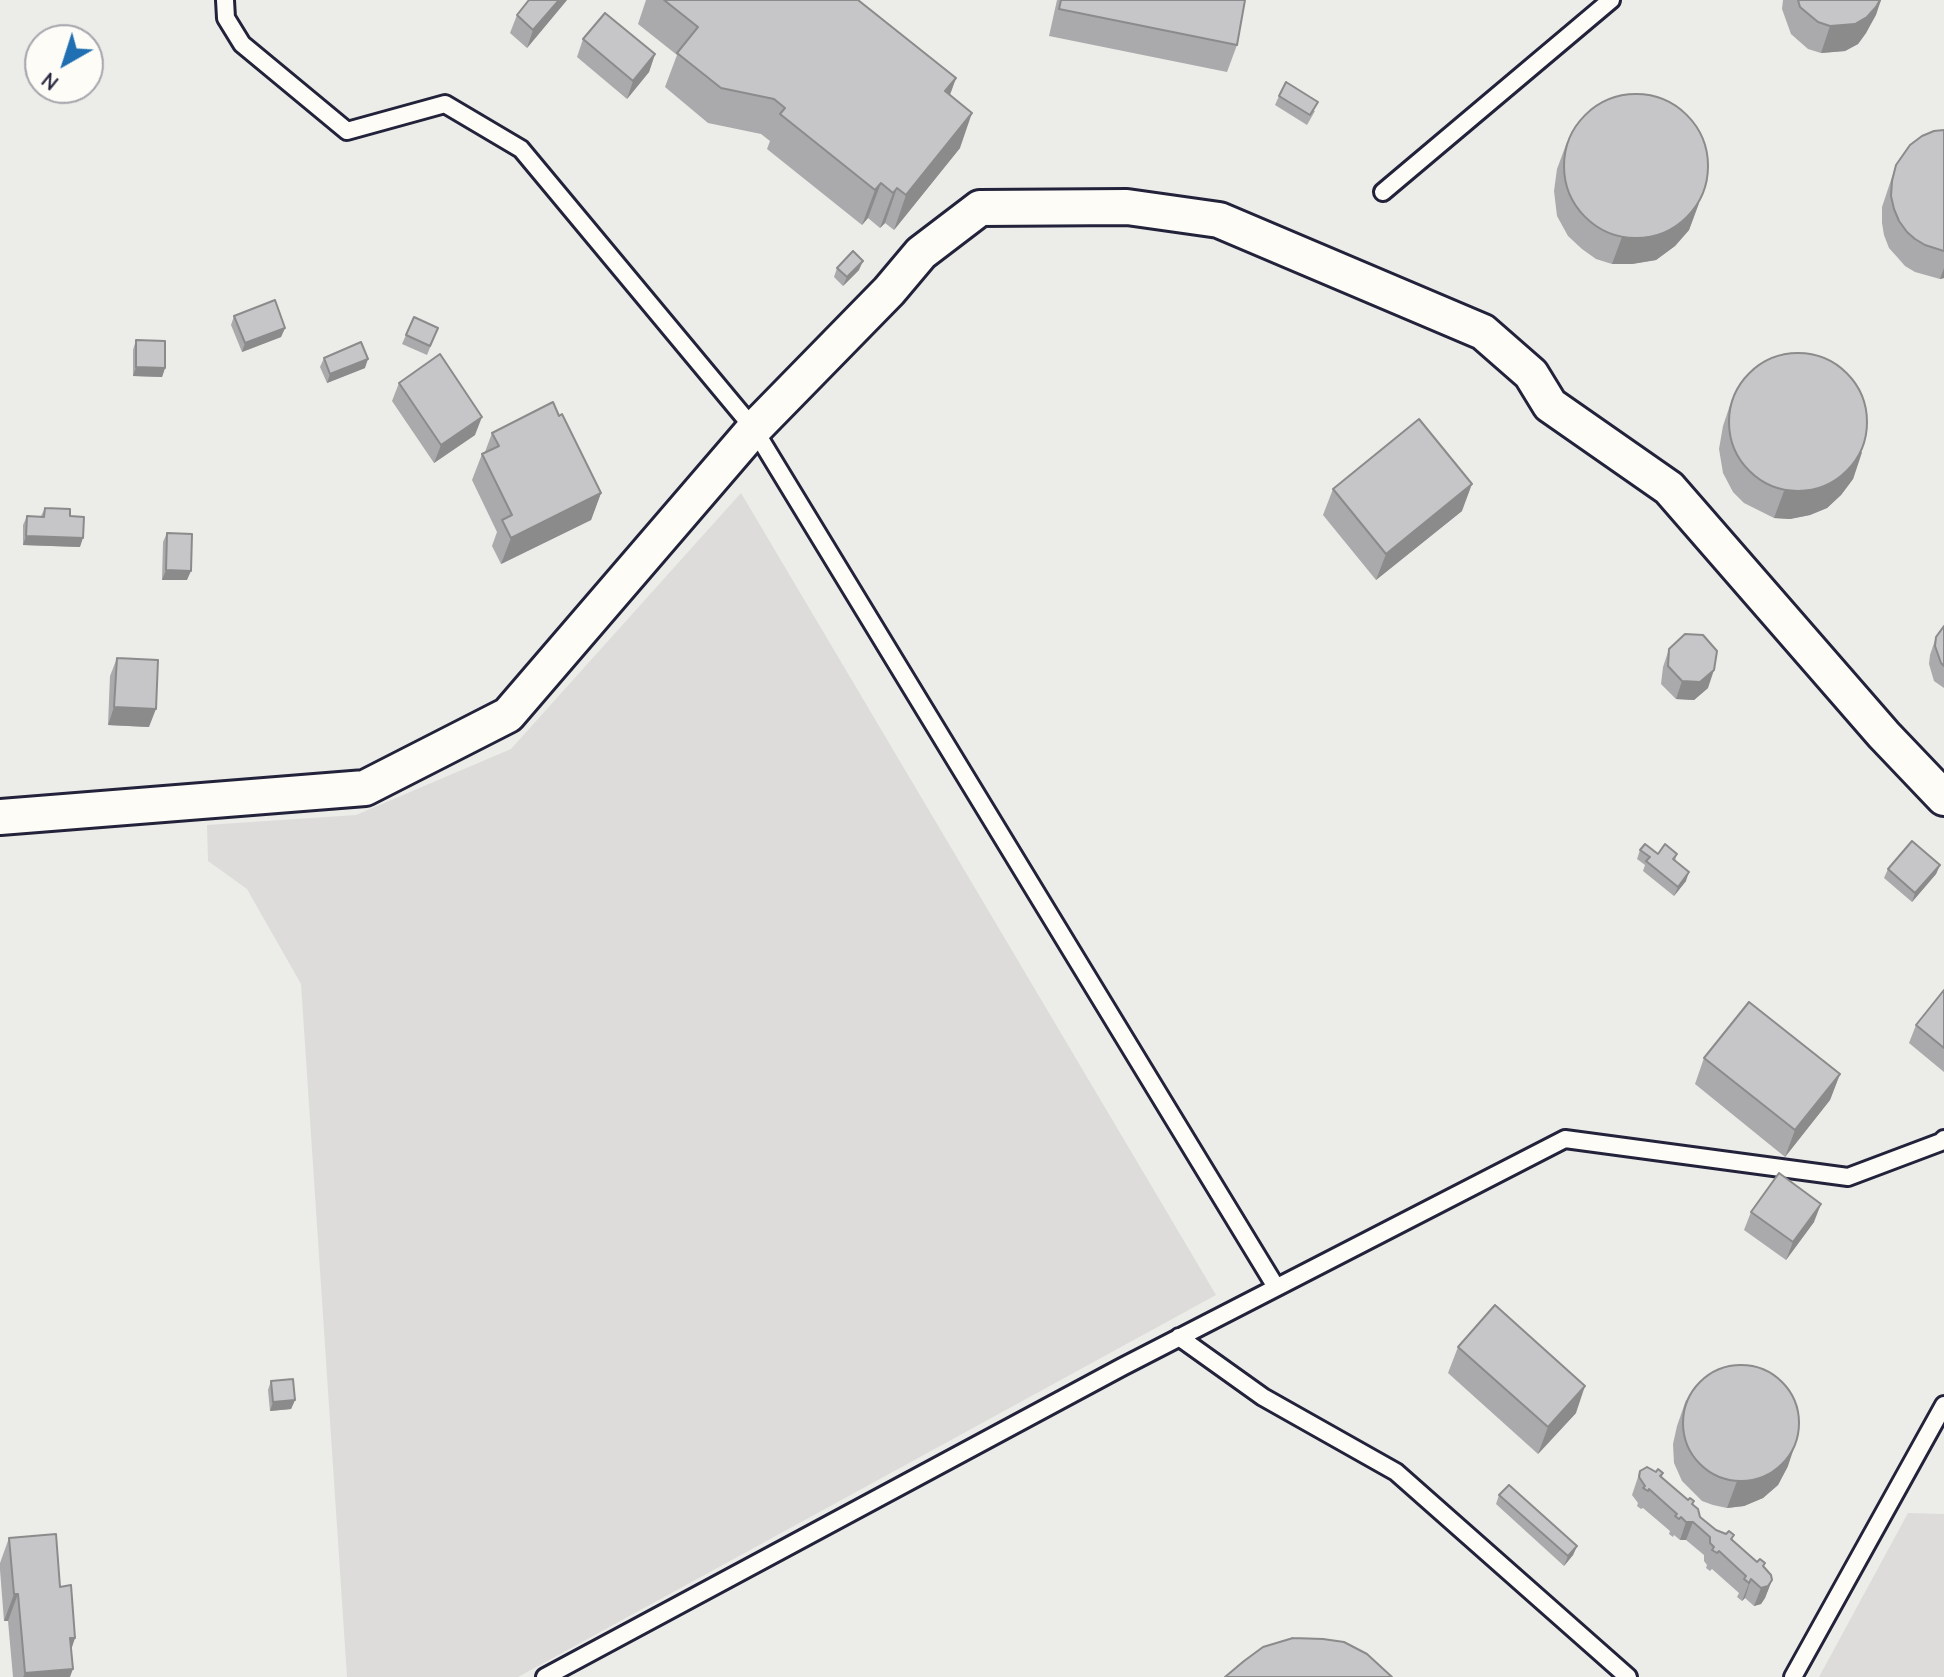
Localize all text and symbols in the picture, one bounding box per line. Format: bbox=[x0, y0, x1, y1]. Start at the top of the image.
north arrow bbox=[24, 24, 104, 104]
text: N bbox=[36, 66, 64, 96]

